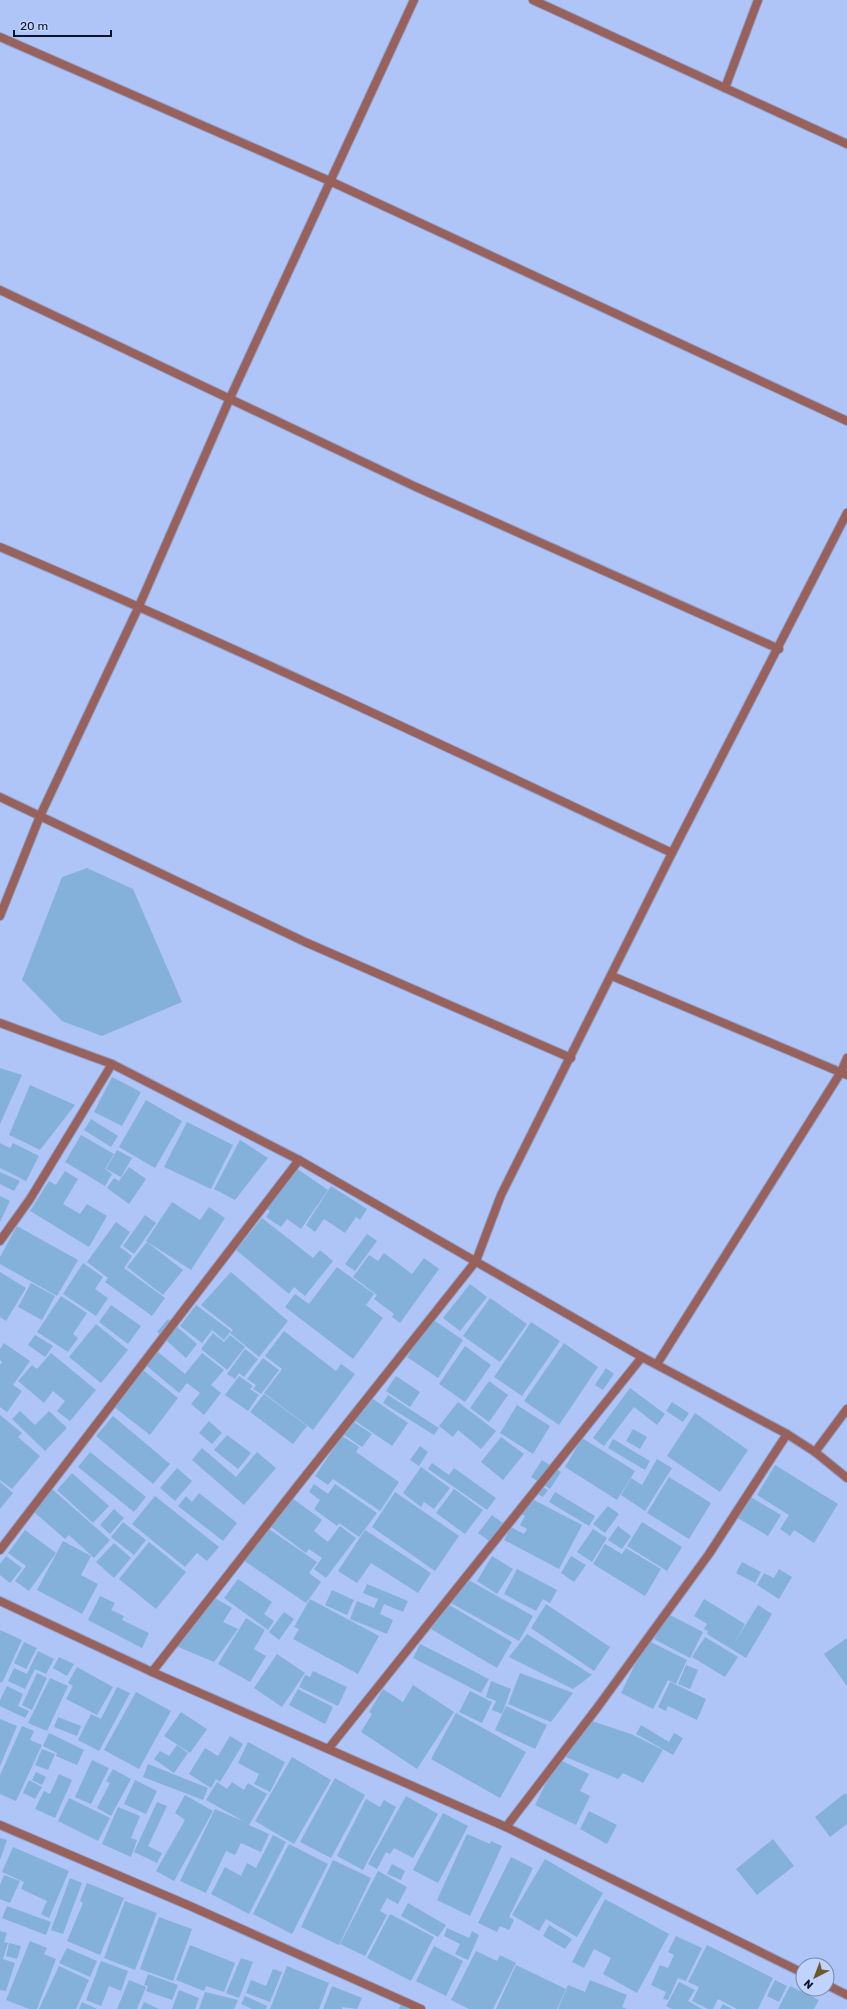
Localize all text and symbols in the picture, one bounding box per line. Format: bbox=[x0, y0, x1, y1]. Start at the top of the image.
scale bar bbox=[14, 12, 111, 38]
text: 20 m bbox=[20, 19, 48, 33]
north arrow bbox=[795, 1957, 835, 1997]
text: N bbox=[801, 1977, 816, 1992]

